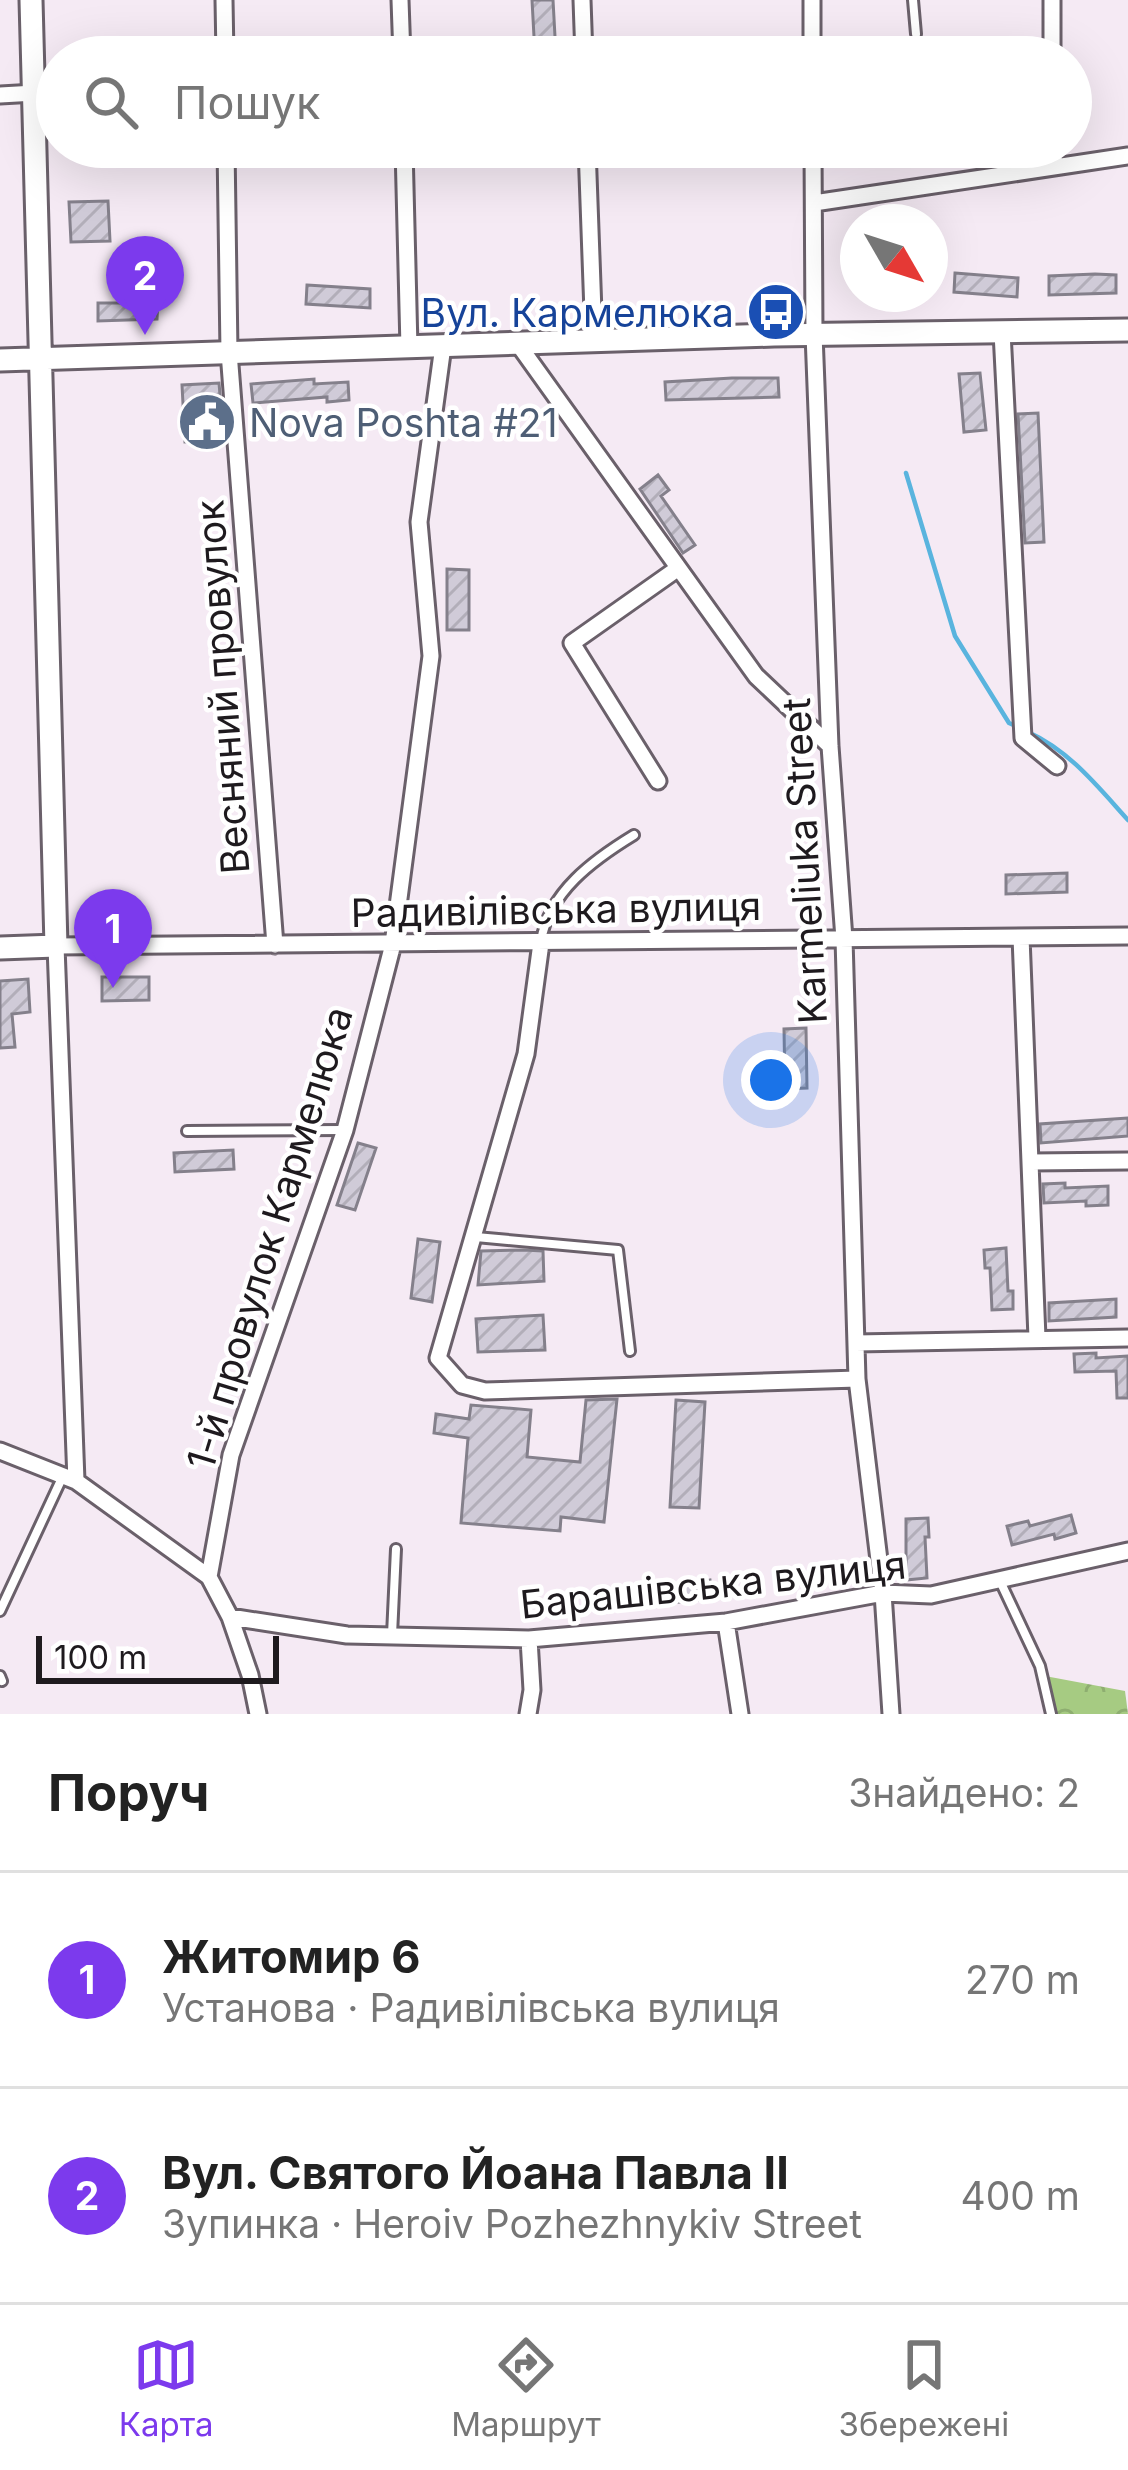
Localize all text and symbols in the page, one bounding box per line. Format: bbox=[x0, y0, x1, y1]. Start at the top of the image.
search box bbox=[36, 36, 1092, 168]
icon: search bbox=[78, 69, 144, 135]
text: Пошук bbox=[174, 75, 320, 130]
north arrow bbox=[840, 204, 948, 312]
pin: 2 bbox=[106, 236, 184, 335]
bus stop icon: Вул. Кармелюка bbox=[745, 281, 807, 343]
place label: Вул. Кармелюка bbox=[421, 289, 734, 336]
public building icon: Nova Poshta #21 bbox=[176, 391, 238, 453]
place label: Nova Poshta #21 bbox=[249, 399, 558, 446]
street label: Весняний провулок bbox=[185, 498, 259, 876]
street label: Karmeliuka Street bbox=[772, 697, 836, 1025]
street label: Радивілівська вулиця bbox=[350, 882, 762, 936]
pin: 1 bbox=[74, 889, 152, 988]
street label: 1-й провулок Кармелюка bbox=[176, 1001, 362, 1475]
your location bbox=[741, 1050, 801, 1110]
street label: Барашівська вулиця bbox=[518, 1540, 908, 1628]
scale bar bbox=[36, 1630, 279, 1683]
text: 100 m bbox=[54, 1637, 147, 1677]
text: Поруч bbox=[48, 1762, 209, 1823]
text: Знайдено: 2 bbox=[848, 1769, 1080, 1816]
text: Житомир 6 bbox=[162, 1929, 420, 1984]
text: 1 bbox=[79, 1956, 95, 2003]
text: 270 m bbox=[965, 1956, 1080, 2003]
text: Установа · Радивілівська вулиця bbox=[162, 1984, 780, 2031]
text: Вул. Святого Йоана Павла ІІ bbox=[162, 2145, 789, 2200]
text: 2 bbox=[75, 2172, 99, 2219]
text: 400 m bbox=[960, 2172, 1080, 2219]
text: Зупинка · Heroiv Pozhezhnykiv Street bbox=[162, 2200, 862, 2247]
tab: Карта bbox=[119, 2332, 214, 2444]
tab: Маршрут bbox=[451, 2332, 601, 2444]
tab: Збережені bbox=[839, 2332, 1009, 2444]

